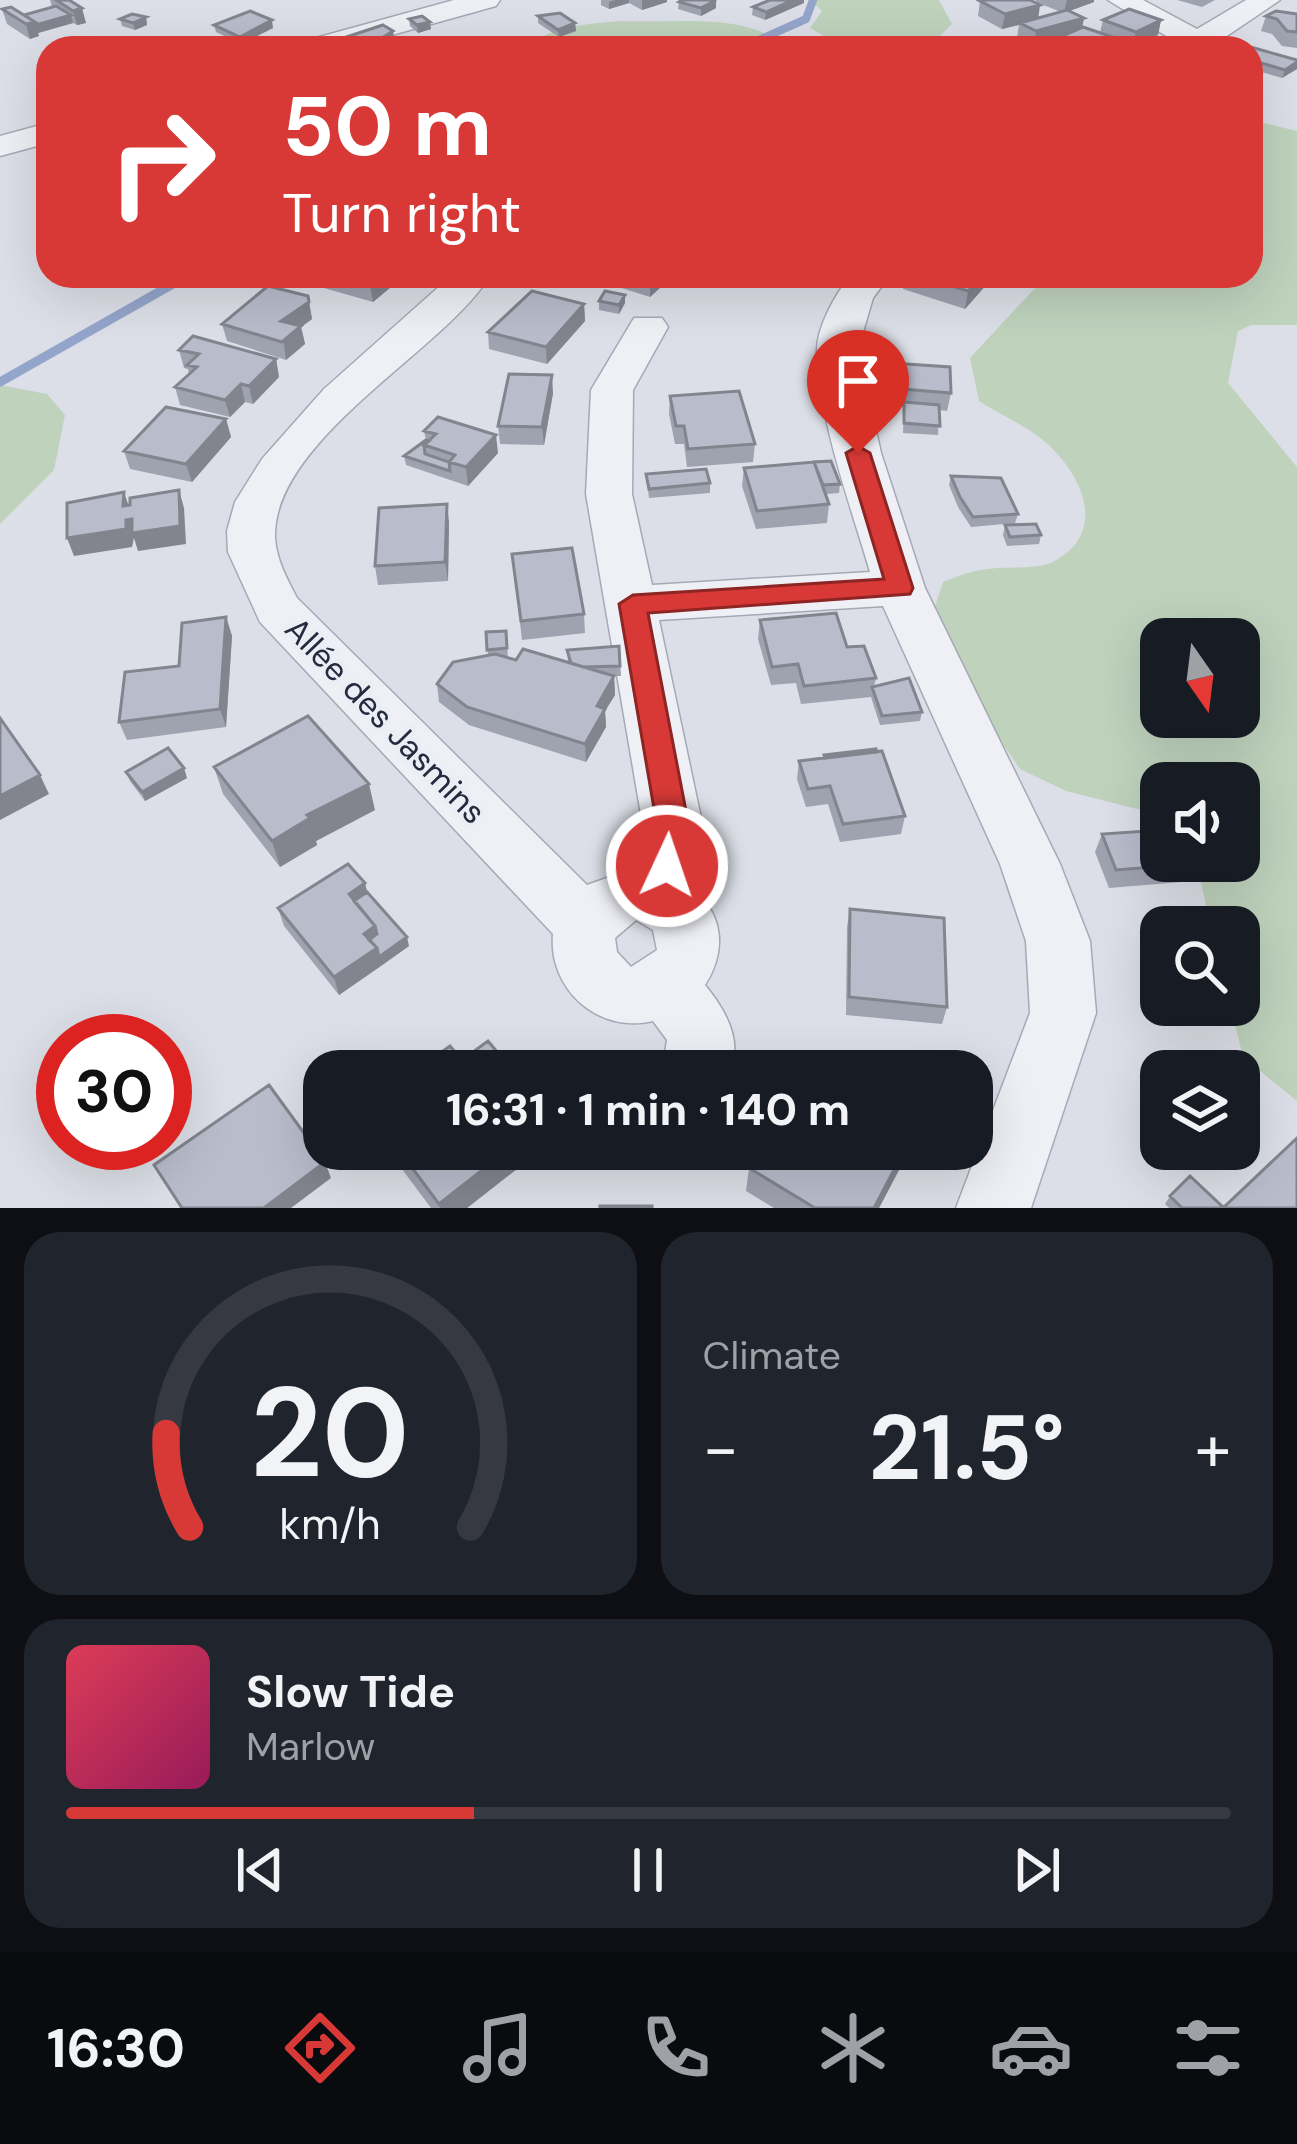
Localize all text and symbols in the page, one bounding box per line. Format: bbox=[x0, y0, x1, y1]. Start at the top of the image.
text: 50 m bbox=[282, 72, 492, 181]
icon: right bbox=[84, 84, 240, 240]
text: Turn right bbox=[282, 178, 521, 249]
pin bbox=[807, 330, 909, 453]
icon: arrive bbox=[825, 348, 891, 414]
street label: Allée des Jasmins bbox=[276, 608, 495, 833]
north arrow bbox=[1140, 618, 1260, 738]
map controls bbox=[1140, 618, 1260, 1170]
button: sound bbox=[1140, 762, 1260, 882]
position arrow bbox=[604, 803, 730, 929]
button: search bbox=[1140, 906, 1260, 1026]
speed limit sign: 30 bbox=[36, 1014, 192, 1170]
button: layers bbox=[1140, 1050, 1260, 1170]
text: 16:31 · 1 min · 140 m bbox=[446, 1080, 850, 1139]
text: Climate bbox=[703, 1330, 841, 1381]
text: 20 bbox=[251, 1352, 410, 1515]
text: 21.5° bbox=[869, 1390, 1065, 1507]
text: − bbox=[703, 1406, 739, 1491]
text: + bbox=[1195, 1406, 1231, 1491]
text: km/h bbox=[280, 1495, 381, 1551]
text: Slow Tide bbox=[246, 1662, 455, 1721]
text: Marlow bbox=[246, 1721, 375, 1772]
icon: previous bbox=[227, 1837, 293, 1903]
icon: pause bbox=[615, 1837, 681, 1903]
icon: next bbox=[1004, 1837, 1070, 1903]
icon: directions bbox=[278, 2006, 362, 2090]
icon: music bbox=[456, 2006, 540, 2090]
icon: phone bbox=[634, 2006, 718, 2090]
icon: climate bbox=[811, 2006, 895, 2090]
icon: car bbox=[989, 2006, 1073, 2090]
icon: filters bbox=[1166, 2006, 1250, 2090]
text: 16:30 bbox=[47, 2013, 185, 2084]

